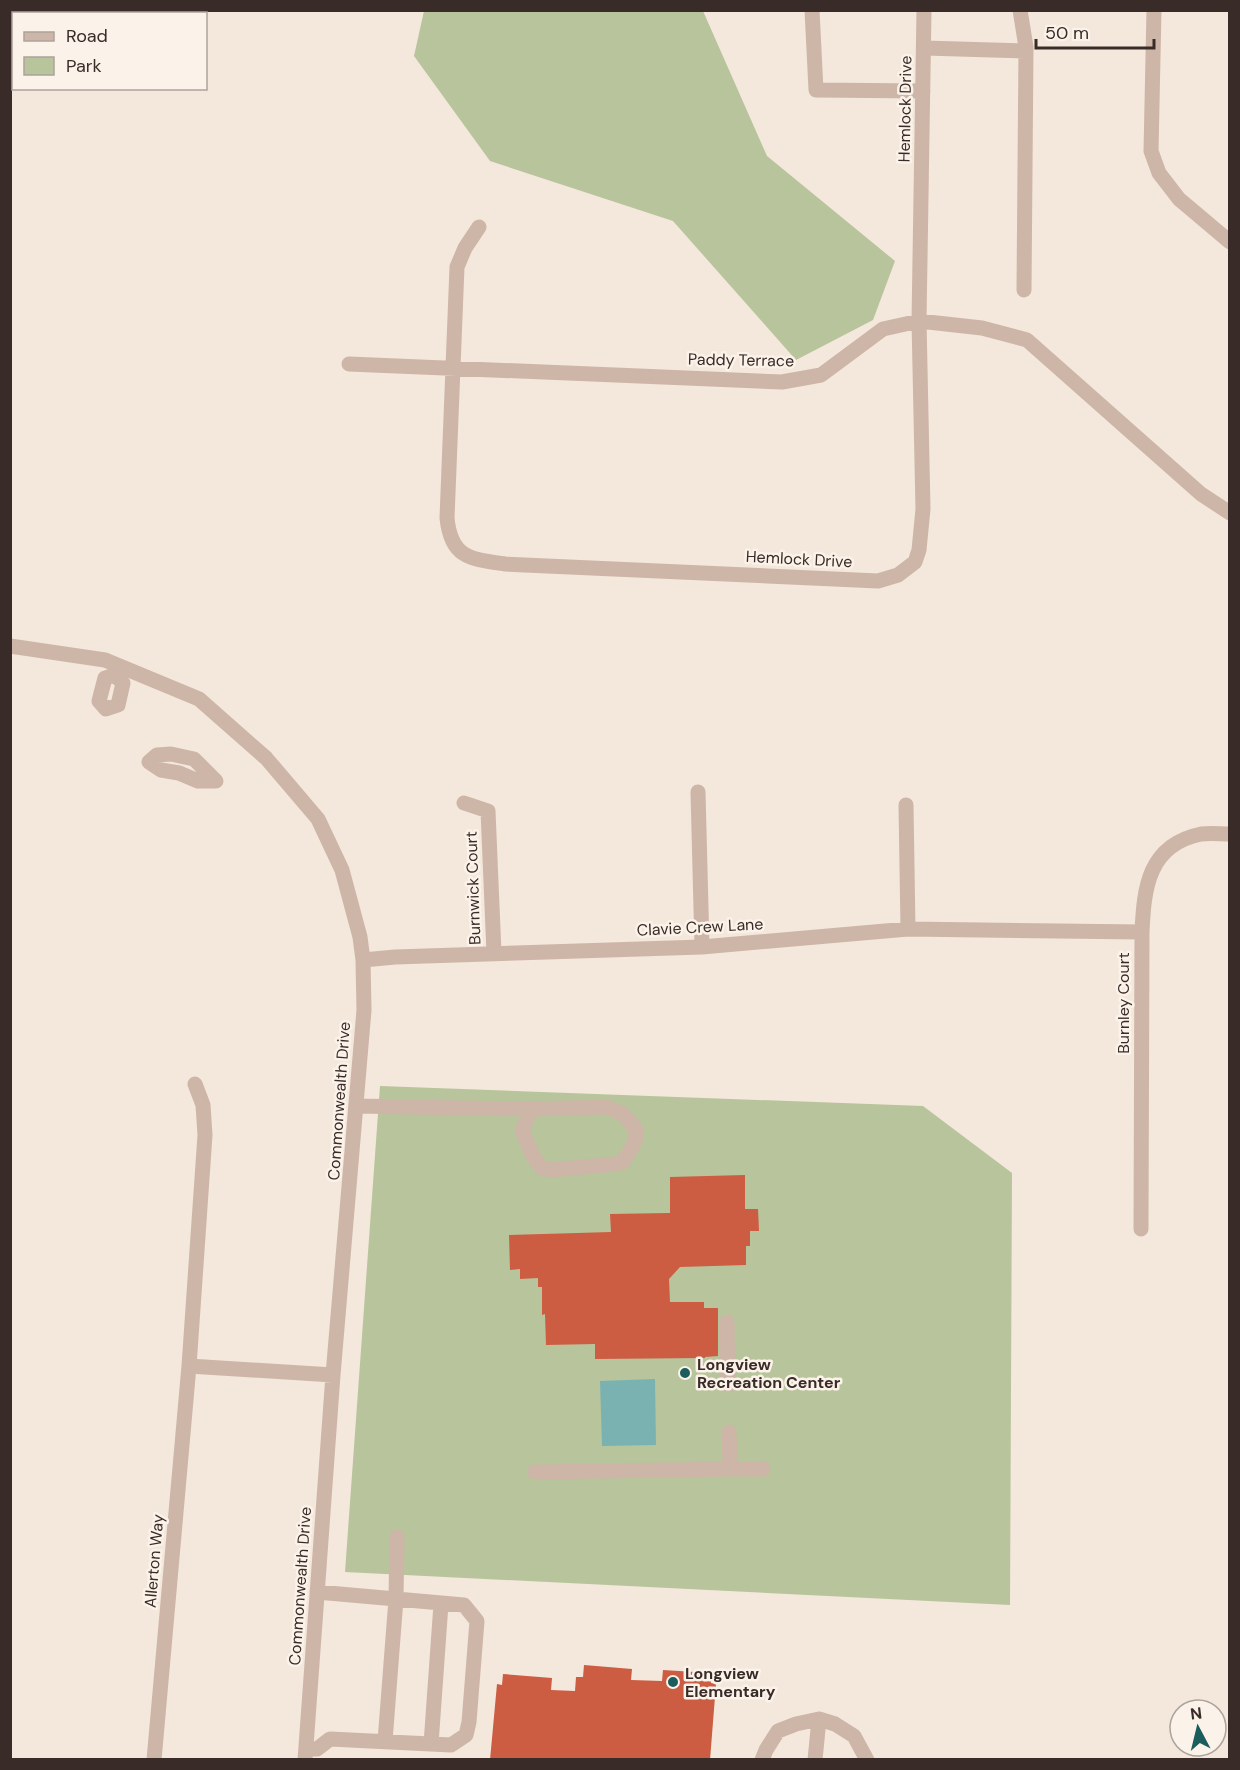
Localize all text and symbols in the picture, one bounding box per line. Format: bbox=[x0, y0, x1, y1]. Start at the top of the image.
legend bbox=[12, 12, 207, 90]
scale bar bbox=[1036, 12, 1154, 50]
text: 50 m bbox=[1045, 21, 1089, 45]
text: Road bbox=[66, 24, 108, 48]
text: Park bbox=[66, 54, 102, 78]
street label: Hemlock Drive bbox=[894, 55, 916, 163]
street label: Paddy Terrace bbox=[688, 349, 794, 371]
street label: Hemlock Drive bbox=[745, 546, 853, 572]
street label: Burnwick Court bbox=[461, 831, 485, 945]
street label: Clavie Crew Lane bbox=[636, 913, 764, 941]
street label: Burnley Court bbox=[1113, 952, 1134, 1054]
street label: Commonwealth Drive bbox=[323, 1021, 355, 1181]
place label: Longview Recreation Center bbox=[697, 1354, 841, 1393]
marker: Longview Recreation Center bbox=[678, 1366, 692, 1380]
street label: Commonwealth Drive bbox=[284, 1506, 316, 1666]
street label: Allerton Way bbox=[139, 1513, 169, 1609]
place label: Longview Elementary bbox=[685, 1663, 776, 1702]
marker: Longview Elementary bbox=[666, 1675, 680, 1689]
north arrow bbox=[1168, 1698, 1228, 1758]
text: N bbox=[1189, 1702, 1203, 1725]

